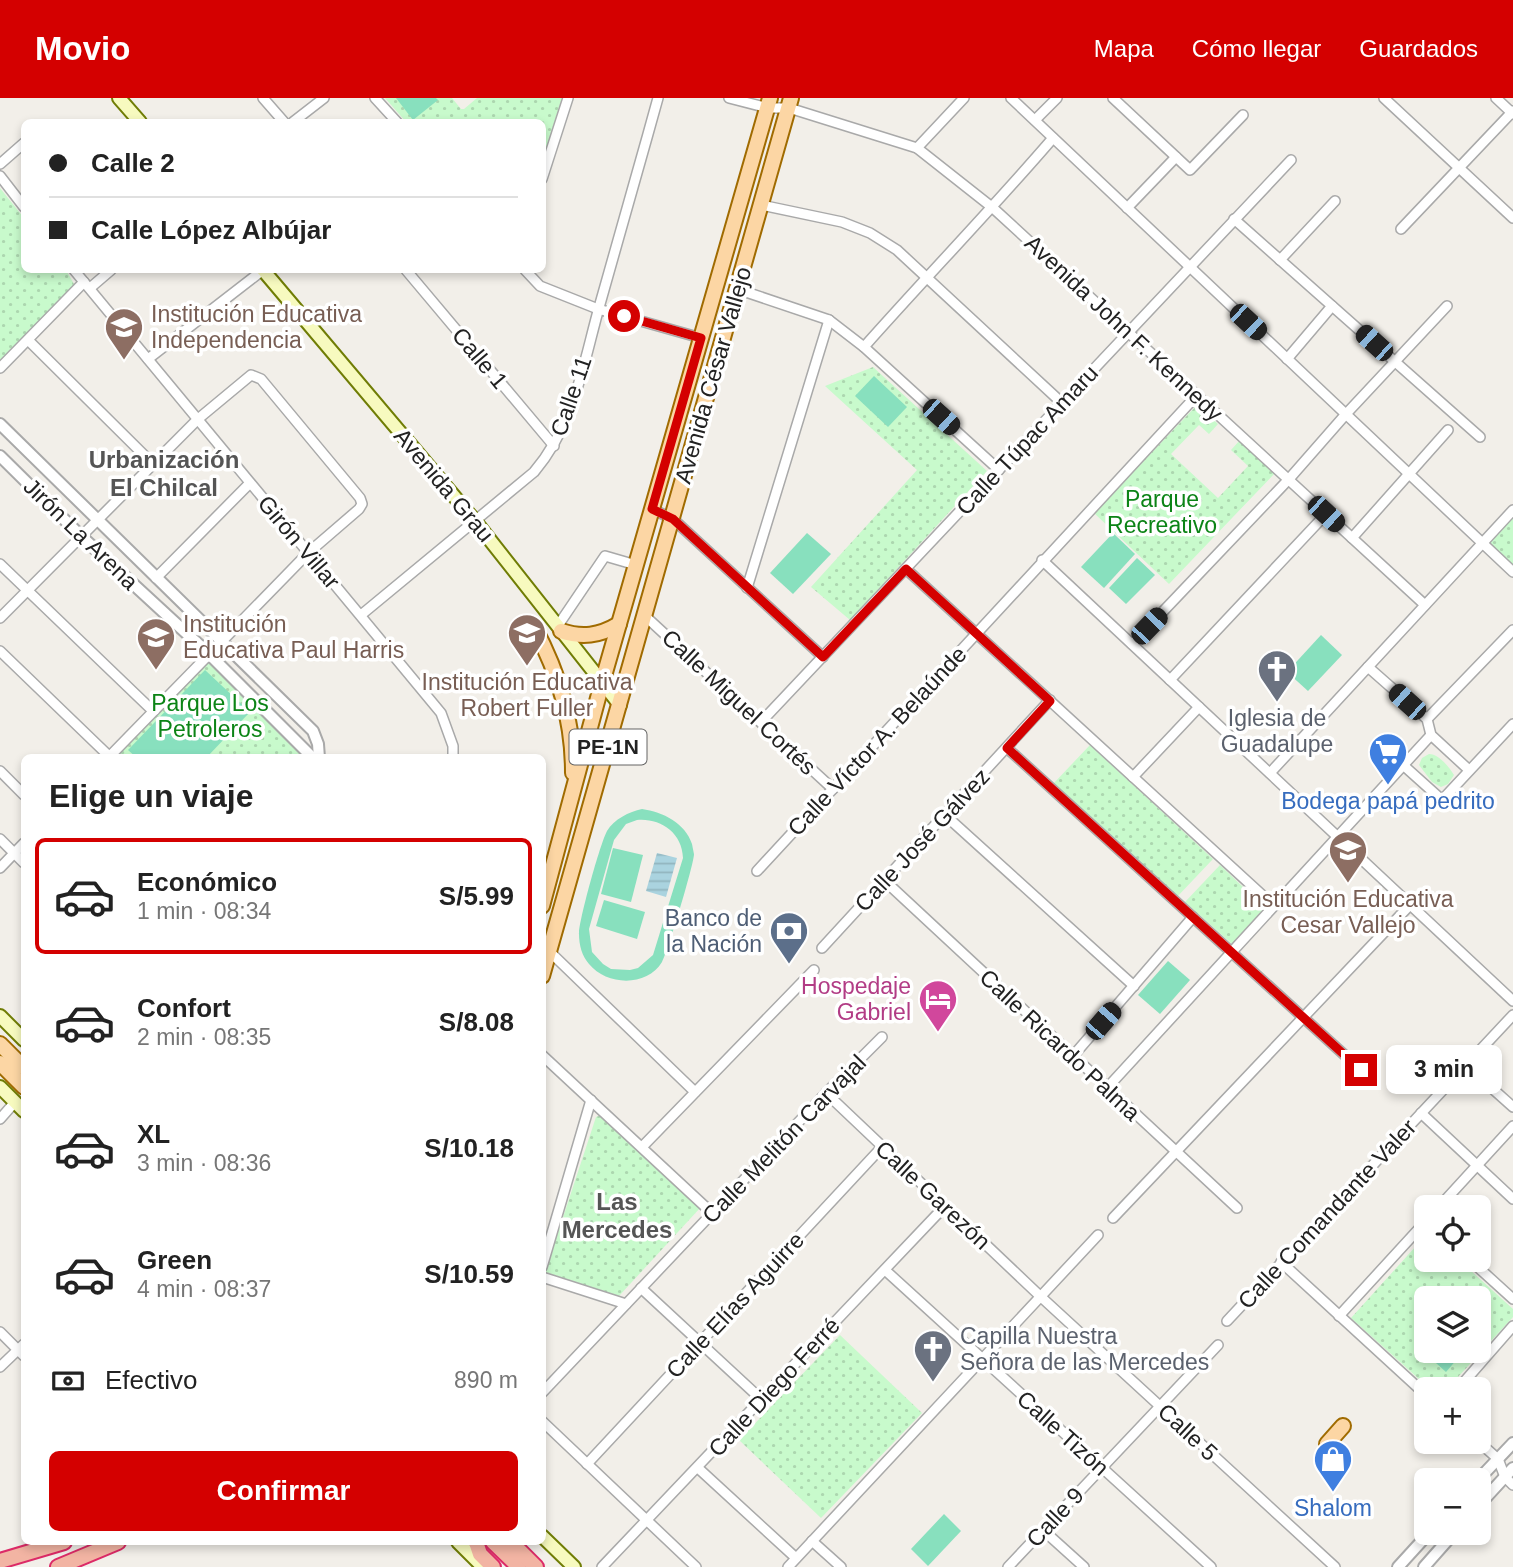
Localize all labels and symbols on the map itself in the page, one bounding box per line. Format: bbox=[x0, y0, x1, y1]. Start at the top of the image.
street label: Avenida John F. Kennedy bbox=[1020, 230, 1228, 427]
street label: Avenida César Vallejo bbox=[670, 264, 756, 486]
route start bbox=[608, 300, 640, 332]
car bbox=[1226, 300, 1271, 344]
place label: Institución Educativa Independencia bbox=[151, 301, 362, 353]
school or university icon: Institución Educativa Independencia bbox=[103, 306, 145, 361]
car bbox=[1352, 321, 1397, 365]
street label: Calle 1 bbox=[447, 322, 513, 394]
street label: Calle 11 bbox=[545, 353, 597, 439]
street label: Calle Túpac Amaru bbox=[951, 360, 1103, 520]
car bbox=[919, 395, 964, 439]
street label: Avenida Grau bbox=[389, 423, 499, 547]
district label: Urbanización El Chilcal bbox=[89, 446, 239, 501]
street label: Jirón La Arena bbox=[19, 473, 144, 595]
park label: Parque Recreativo bbox=[1107, 486, 1217, 538]
street label: Girón Villar bbox=[253, 490, 346, 594]
car bbox=[1304, 492, 1349, 536]
car bbox=[1127, 604, 1172, 648]
place label: Institución Educativa Paul Harris bbox=[183, 611, 404, 663]
school or university icon: Institución Educativa Robert Fuller bbox=[506, 612, 548, 667]
school or university icon: Institución Educativa Paul Harris bbox=[135, 616, 177, 671]
street label: Calle Miguel Cortés bbox=[657, 624, 821, 780]
street label: Calle Víctor A. Belaúnde bbox=[782, 641, 972, 841]
church icon: Iglesia de Guadalupe bbox=[1256, 648, 1298, 703]
place label: Institución Educativa Robert Fuller bbox=[422, 669, 633, 721]
car bbox=[1385, 680, 1430, 724]
park label: Parque Los Petroleros bbox=[151, 690, 269, 742]
place label: Iglesia de Guadalupe bbox=[1221, 705, 1333, 757]
road number: PE-1N bbox=[570, 730, 646, 764]
supermarket icon: Bodega papá pedrito bbox=[1367, 731, 1409, 786]
street label: Calle José Gálvez bbox=[849, 763, 995, 917]
place label: Bodega papá pedrito bbox=[1281, 788, 1495, 814]
school or university icon: Institución Educativa Cesar Vallejo bbox=[1327, 829, 1369, 884]
place label: Institución Educativa Cesar Vallejo bbox=[1243, 886, 1454, 938]
place label: Banco de la Nación bbox=[665, 905, 762, 957]
bank icon: Banco de la Nación bbox=[768, 910, 810, 965]
street label: Calle Ricardo Palma bbox=[974, 964, 1146, 1126]
place label: Hospedaje Gabriel bbox=[801, 973, 911, 1025]
hotel icon: Hospedaje Gabriel bbox=[917, 978, 959, 1033]
car bbox=[1082, 998, 1125, 1044]
callout: 3 min bbox=[1386, 1046, 1501, 1094]
street label: Calle Melitón Carvajal bbox=[697, 1050, 871, 1228]
route end bbox=[1345, 1054, 1377, 1086]
street label: Calle Comandante Valer bbox=[1233, 1114, 1422, 1314]
street label: Calle Garezón bbox=[870, 1135, 996, 1255]
district label: Las Mercedes bbox=[562, 1188, 672, 1243]
street label: Calle Elías Aguirre bbox=[661, 1227, 809, 1383]
street label: Calle Diego Ferré bbox=[703, 1312, 845, 1462]
place label: Capilla Nuestra Señora de las Mercedes bbox=[960, 1323, 1209, 1375]
church icon: Capilla Nuestra Señora de las Mercedes bbox=[912, 1328, 954, 1383]
street label: Calle Tizón bbox=[1012, 1385, 1114, 1481]
street label: Calle 5 bbox=[1153, 1398, 1223, 1466]
shop icon: Shalom bbox=[1312, 1438, 1354, 1493]
street label: Calle 9 bbox=[1021, 1482, 1089, 1552]
place label: Shalom bbox=[1294, 1495, 1372, 1521]

